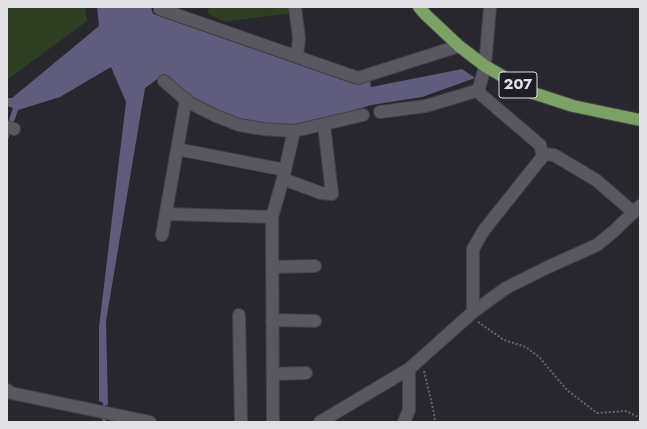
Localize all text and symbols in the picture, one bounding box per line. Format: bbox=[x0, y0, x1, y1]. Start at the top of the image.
road number: 207 bbox=[499, 72, 537, 98]

